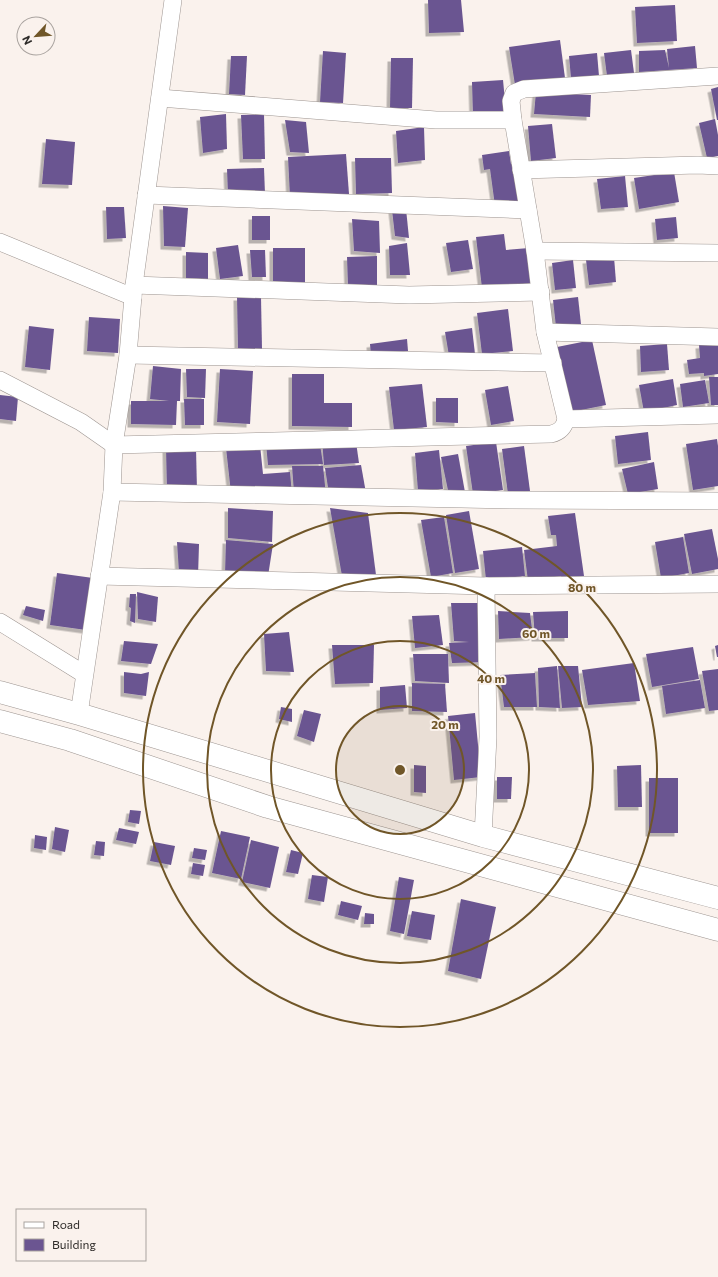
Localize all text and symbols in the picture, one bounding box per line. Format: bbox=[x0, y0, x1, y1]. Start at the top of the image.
north arrow bbox=[16, 16, 56, 56]
text: N bbox=[19, 34, 34, 47]
text: 80 m bbox=[568, 580, 596, 594]
text: 60 m bbox=[522, 626, 550, 640]
text: 40 m bbox=[477, 671, 505, 685]
text: 20 m bbox=[431, 717, 459, 731]
centre of rings bbox=[393, 763, 407, 777]
legend bbox=[16, 1209, 146, 1261]
text: Road bbox=[52, 1217, 80, 1231]
text: Building bbox=[52, 1237, 96, 1251]

